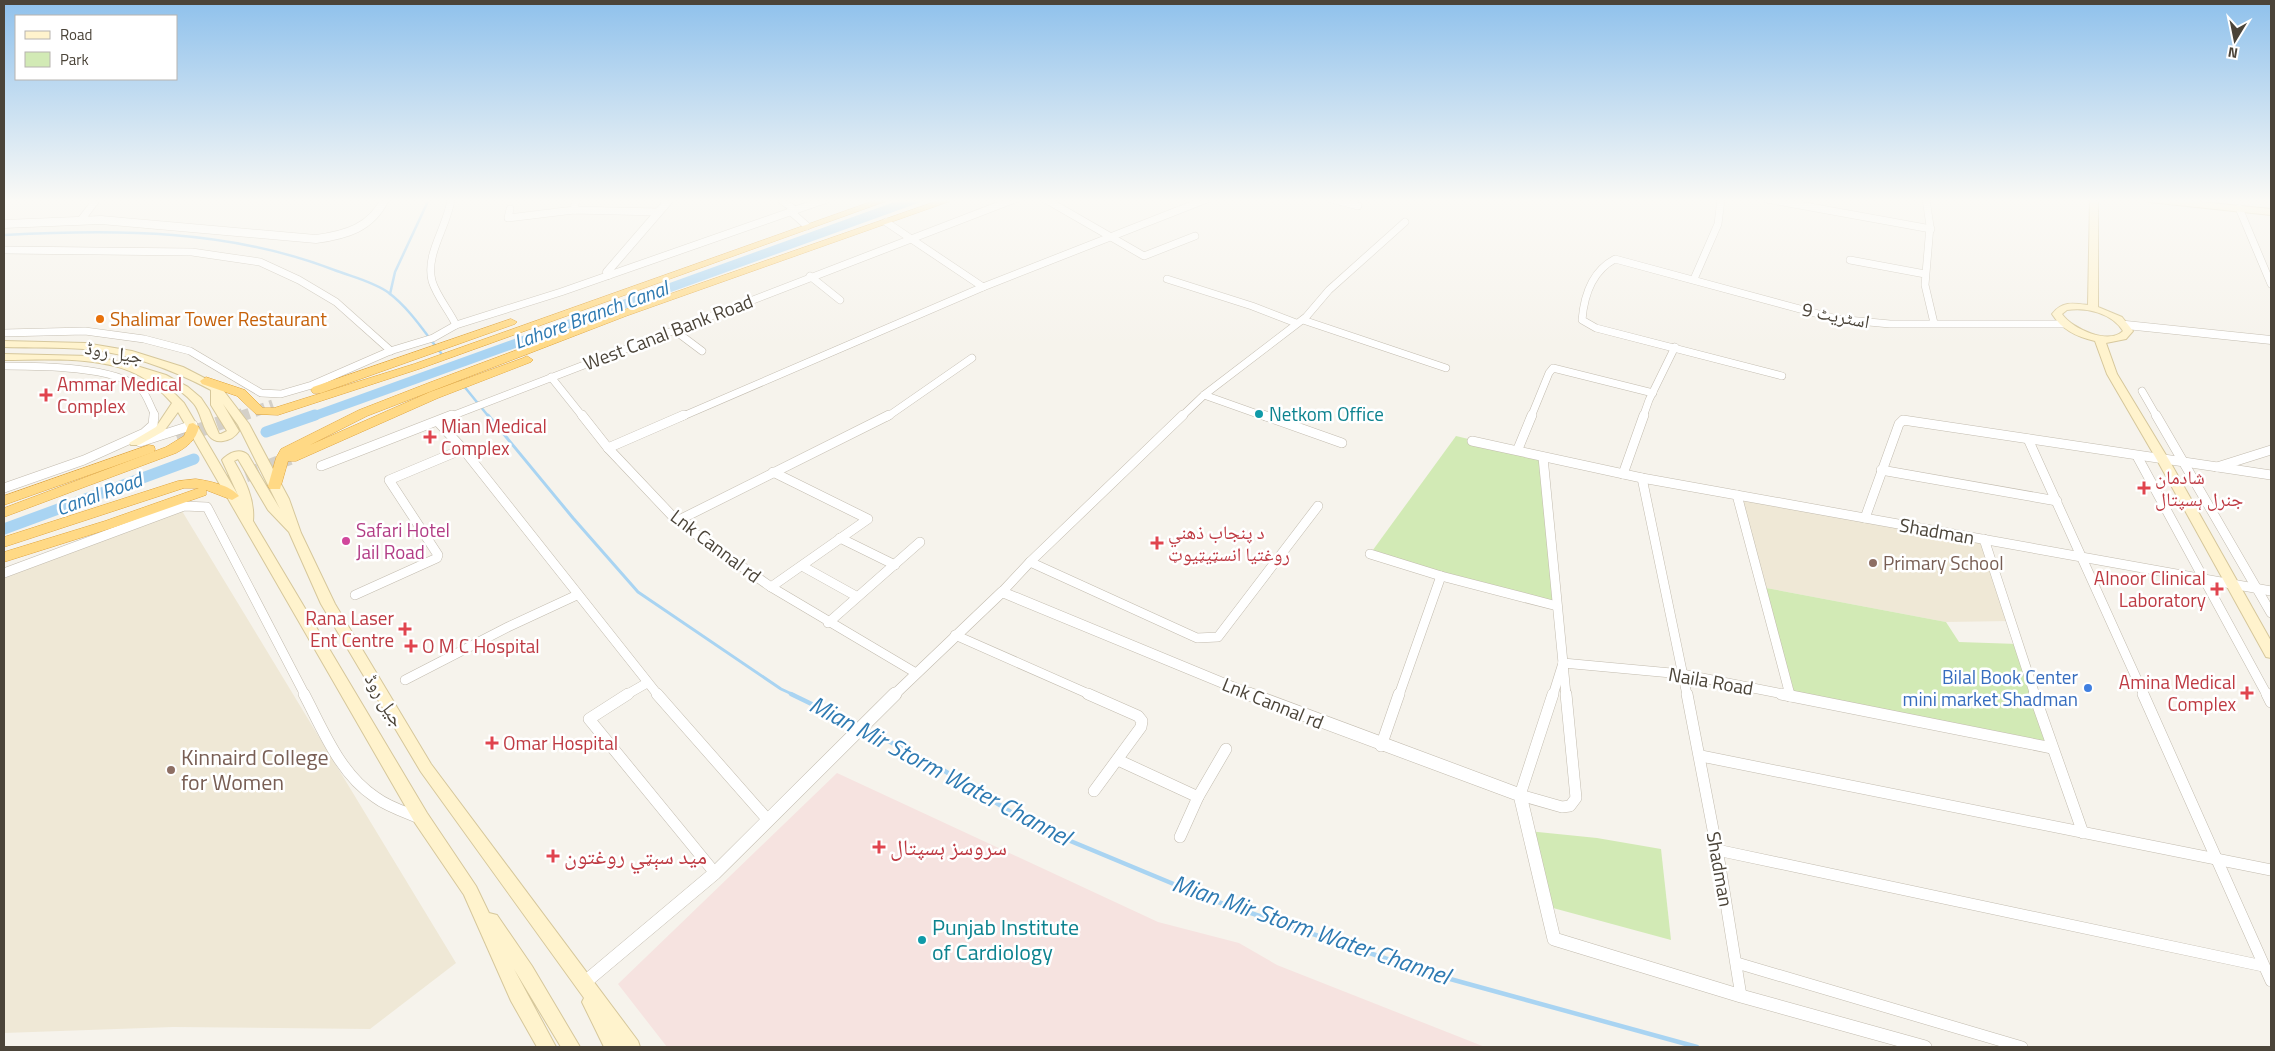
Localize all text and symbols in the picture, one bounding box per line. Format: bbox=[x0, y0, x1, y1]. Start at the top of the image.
legend bbox=[15, 15, 178, 80]
north arrow bbox=[2210, 15, 2260, 65]
text: Road bbox=[60, 23, 92, 46]
text: N bbox=[2226, 42, 2239, 64]
text: Park bbox=[60, 48, 89, 71]
water label: Lahore Branch Canal bbox=[509, 271, 675, 357]
street label: West Canal Bank Road bbox=[579, 286, 757, 377]
street label: اسٹریٹ 9 bbox=[1800, 294, 1872, 335]
place label: Shalimar Tower Restaurant bbox=[110, 304, 327, 333]
marker: Shalimar Tower Restaurant bbox=[94, 313, 106, 325]
street label: جیل روڈ bbox=[83, 332, 145, 371]
place label: Ammar Medical Complex bbox=[57, 369, 182, 420]
marker: Ammar Medical Complex bbox=[39, 388, 53, 402]
place label: Netkom Office bbox=[1269, 399, 1384, 428]
marker: Netkom Office bbox=[1253, 408, 1265, 420]
place label: Mian Medical Complex bbox=[441, 411, 547, 462]
marker: Mian Medical Complex bbox=[423, 430, 437, 444]
place label: شادمان جنرل ہسپتال bbox=[2155, 462, 2243, 513]
water label: Canal Road bbox=[51, 463, 148, 523]
marker: شادمان جنرل ہسپتال bbox=[2137, 481, 2151, 495]
street label: Lnk Cannal rd bbox=[665, 502, 768, 589]
street label: Shadman bbox=[1897, 510, 1977, 551]
place label: Safari Hotel Jail Road bbox=[356, 515, 450, 566]
place label: د پنجاب ذهني روغتیا انسټیټیوټ bbox=[1168, 517, 1290, 568]
marker: Safari Hotel Jail Road bbox=[340, 535, 352, 547]
marker: د پنجاب ذهني روغتیا انسټیټیوټ bbox=[1150, 536, 1164, 550]
place label: Primary School bbox=[1883, 548, 2004, 577]
marker: Primary School bbox=[1867, 557, 1879, 569]
place label: Alnoor Clinical Laboratory bbox=[2094, 563, 2206, 614]
marker: Alnoor Clinical Laboratory bbox=[2210, 582, 2224, 596]
place label: Rana Laser Ent Centre bbox=[305, 603, 394, 654]
marker: Rana Laser Ent Centre bbox=[398, 622, 412, 636]
place label: O M C Hospital bbox=[422, 631, 540, 660]
marker: O M C Hospital bbox=[404, 639, 418, 653]
street label: Naila Road bbox=[1666, 659, 1756, 702]
place label: Bilal Book Center mini market Shadman bbox=[1903, 662, 2078, 713]
street label: جیل روڈ bbox=[358, 667, 413, 732]
place label: Amina Medical Complex bbox=[2119, 667, 2236, 718]
street label: Lnk Cannal rd bbox=[1218, 669, 1328, 736]
marker: Bilal Book Center mini market Shadman bbox=[2082, 682, 2094, 694]
water label: Mian Mir Storm Water Channel bbox=[803, 686, 1080, 856]
marker: Amina Medical Complex bbox=[2240, 686, 2254, 700]
place label: Omar Hospital bbox=[503, 728, 618, 757]
marker: Omar Hospital bbox=[485, 736, 499, 750]
place label: Kinnaird College for Women bbox=[181, 740, 329, 799]
marker: Kinnaird College for Women bbox=[165, 764, 177, 776]
street label: Shadman bbox=[1700, 829, 1741, 909]
place label: سروسز ہسپتال bbox=[890, 830, 1007, 864]
place label: مید سېټي روغتون bbox=[564, 839, 707, 874]
marker: سروسز ہسپتال bbox=[872, 840, 886, 854]
marker: مید سېټي روغتون bbox=[546, 849, 560, 863]
water label: Mian Mir Storm Water Channel bbox=[1168, 865, 1458, 994]
place label: Punjab Institute of Cardiology bbox=[932, 910, 1079, 969]
marker: Punjab Institute of Cardiology bbox=[916, 934, 928, 946]

